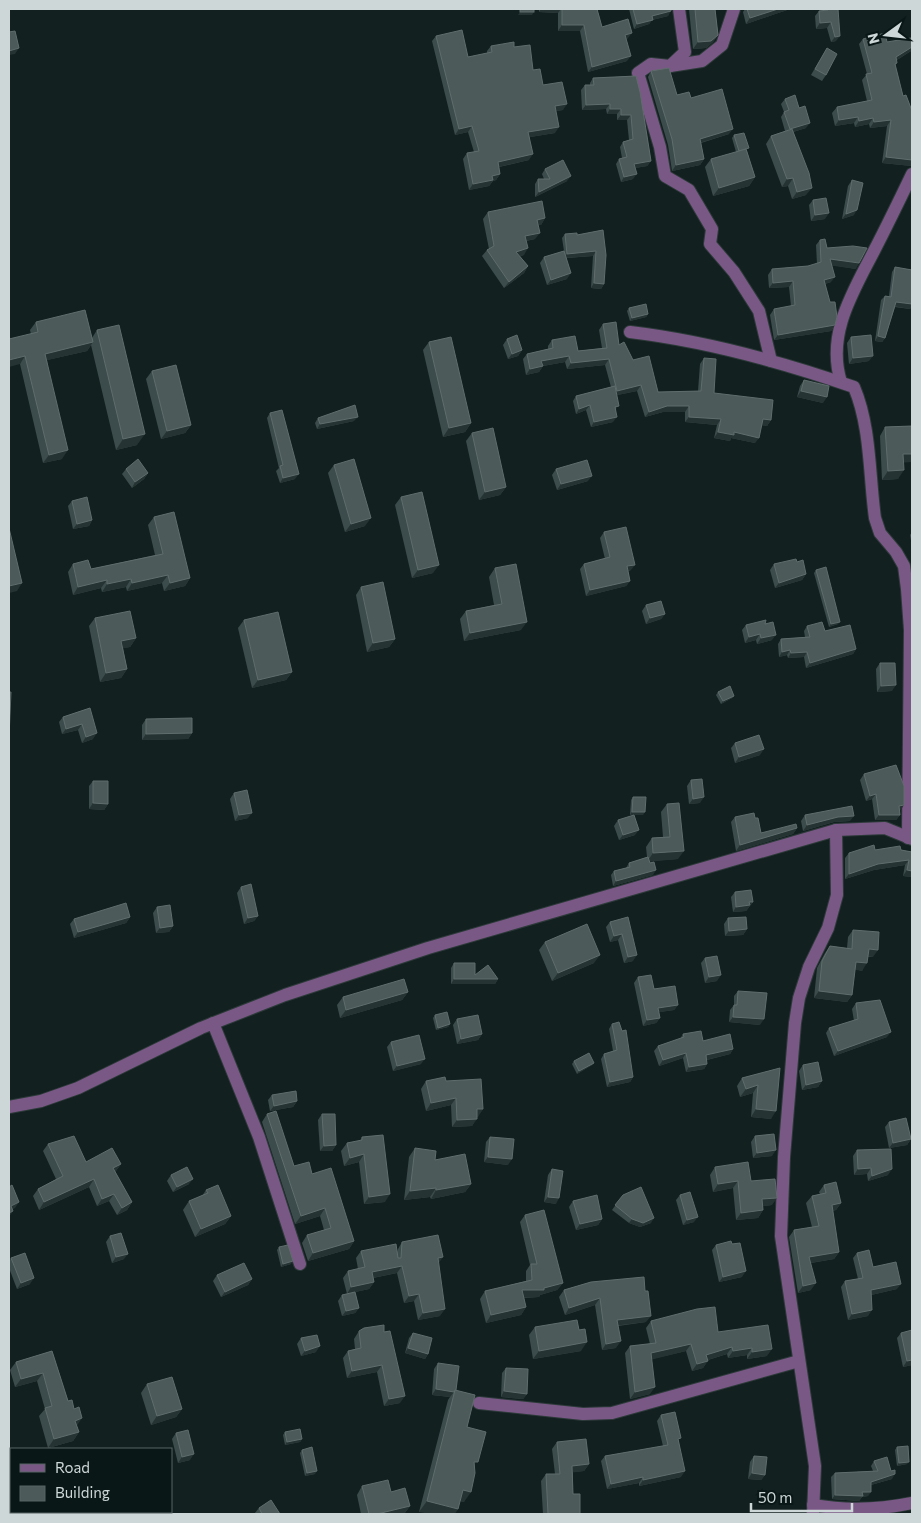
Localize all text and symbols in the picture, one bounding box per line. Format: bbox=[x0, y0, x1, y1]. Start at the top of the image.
north arrow bbox=[861, 10, 911, 60]
text: N bbox=[863, 31, 883, 46]
legend bbox=[10, 1448, 172, 1513]
text: Road bbox=[55, 1458, 90, 1476]
scale bar bbox=[751, 1480, 852, 1512]
text: Building bbox=[55, 1483, 110, 1501]
text: 50 m bbox=[758, 1488, 792, 1506]

